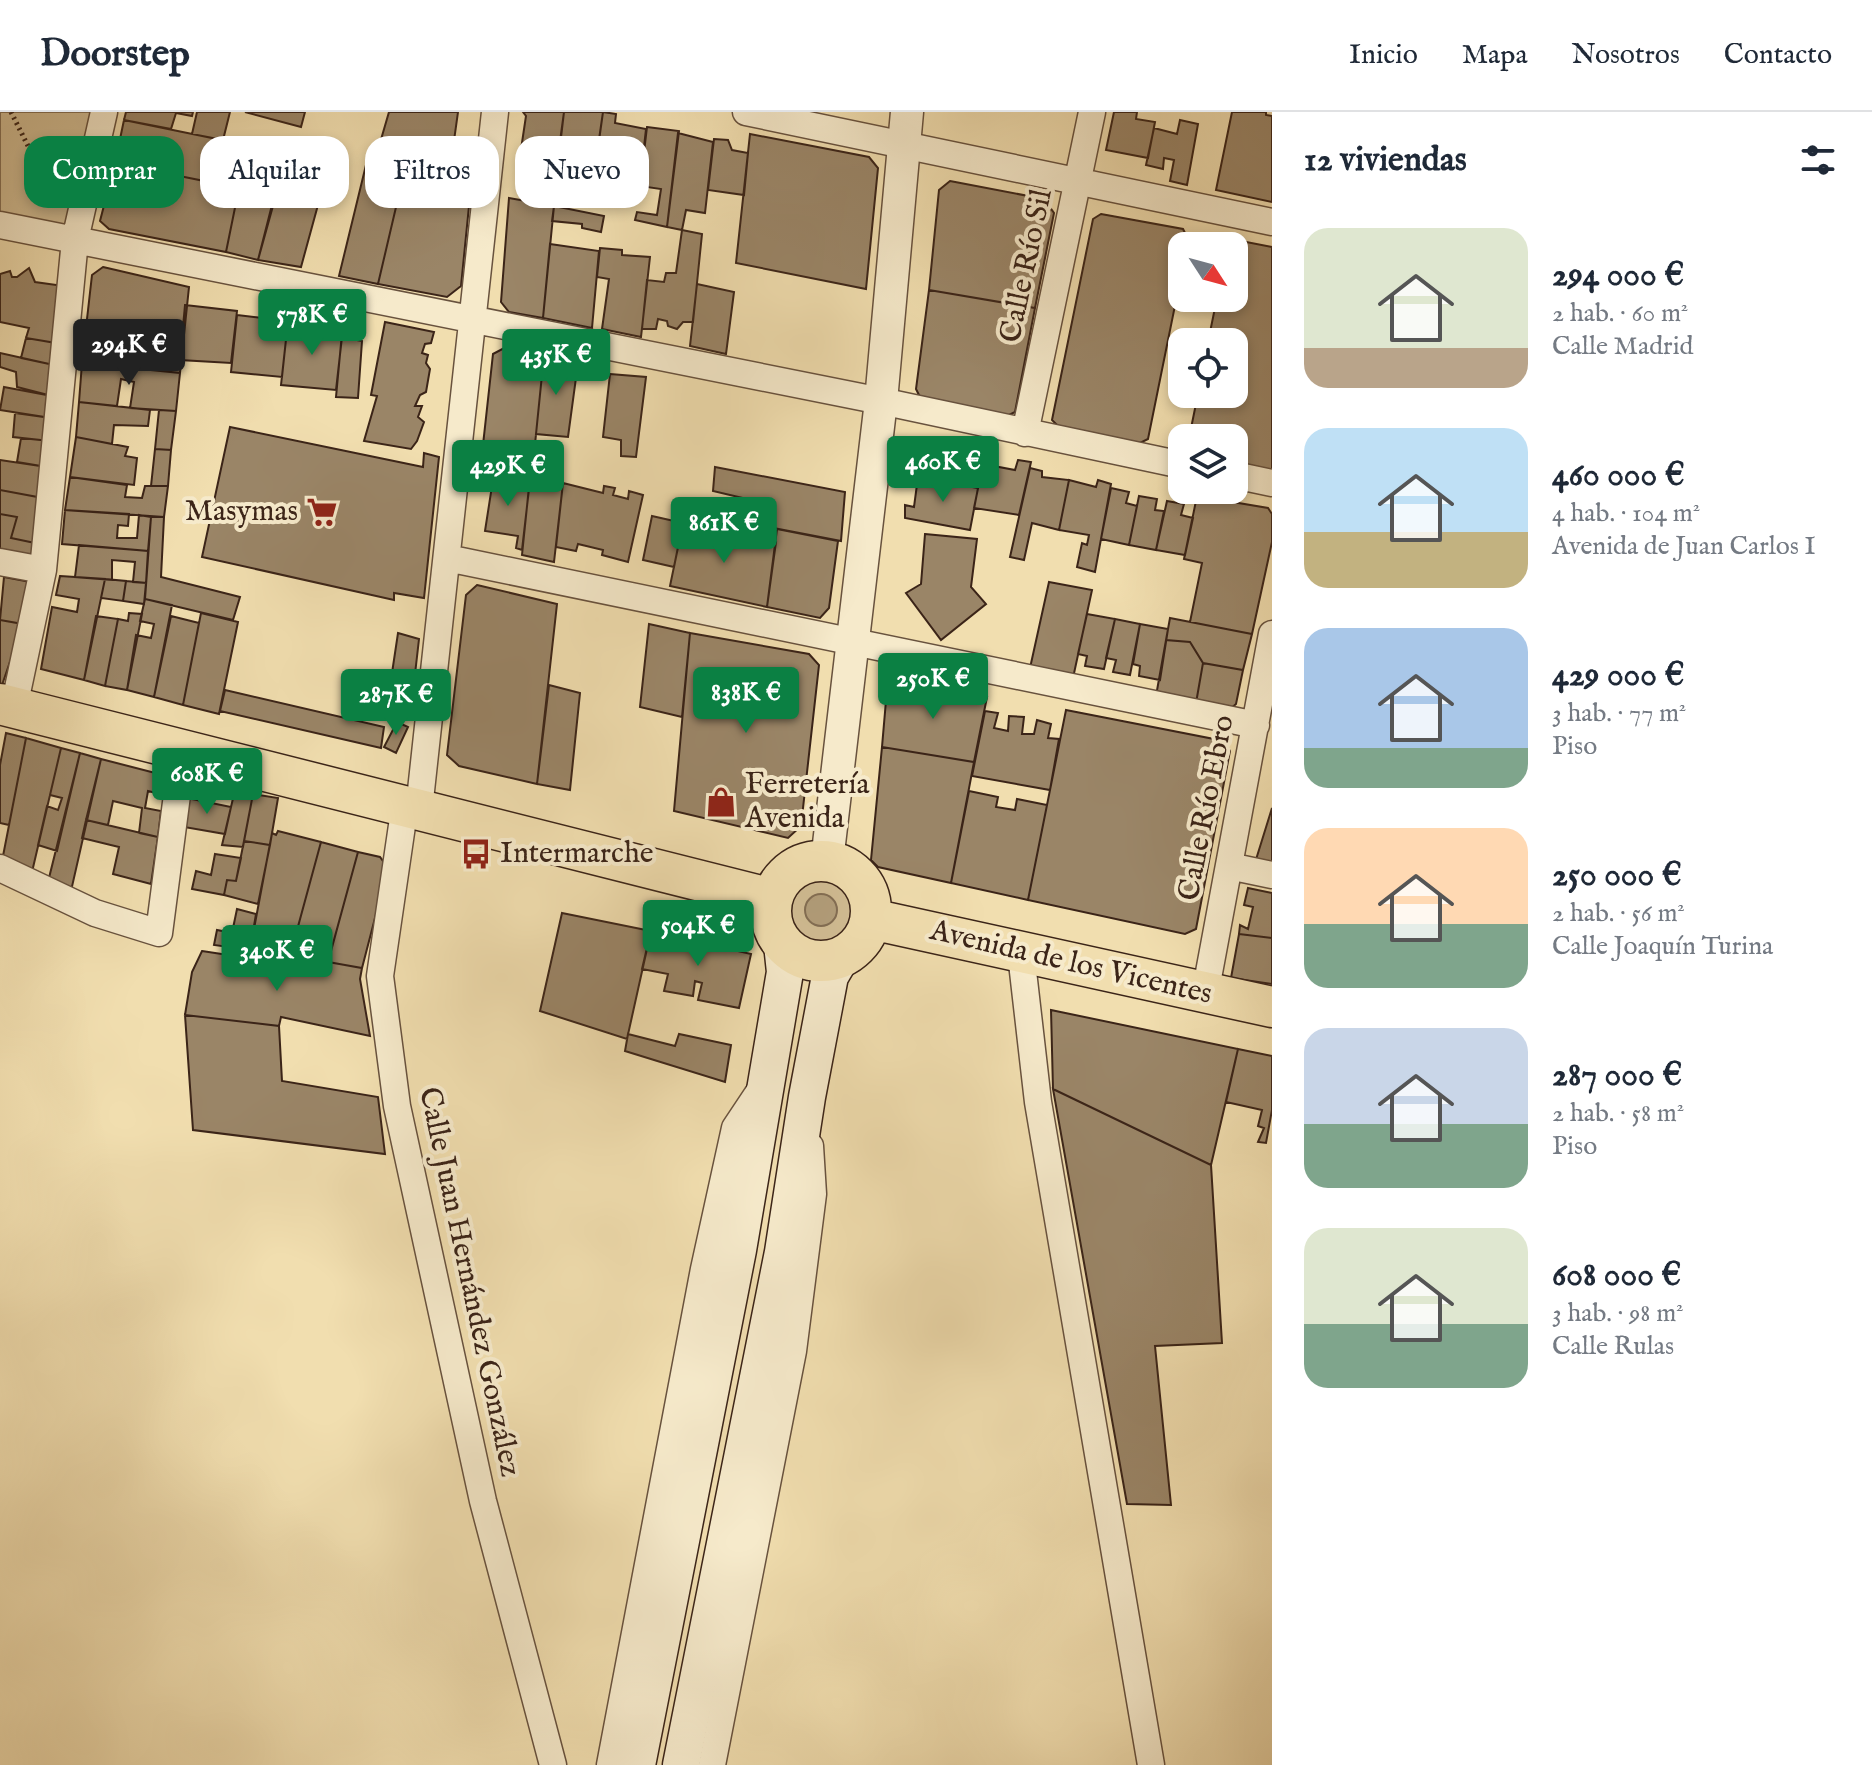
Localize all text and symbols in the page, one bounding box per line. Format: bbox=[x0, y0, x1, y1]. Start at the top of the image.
text: Doorstep bbox=[40, 31, 190, 79]
text: Inicio bbox=[1349, 38, 1418, 73]
text: Mapa bbox=[1462, 38, 1528, 73]
text: Nosotros bbox=[1572, 38, 1680, 73]
text: Contacto bbox=[1724, 38, 1832, 73]
chip: Comprar bbox=[24, 136, 184, 208]
chip: Alquilar bbox=[200, 136, 349, 208]
chip: Filtros bbox=[365, 136, 499, 208]
chip: Nuevo bbox=[515, 136, 649, 208]
icon: filters bbox=[1796, 138, 1840, 182]
text: 12 viviendas bbox=[1304, 139, 1467, 182]
street label: Calle Río Sil bbox=[992, 185, 1062, 346]
north arrow bbox=[1168, 232, 1248, 312]
map controls bbox=[1168, 232, 1248, 504]
text: 294 000 € bbox=[1552, 254, 1684, 297]
icon: home bbox=[1368, 260, 1464, 356]
pin: 578K € bbox=[247, 289, 377, 357]
text: 2 hab. · 60 m² bbox=[1552, 297, 1688, 330]
text: 578K € bbox=[276, 298, 348, 331]
pin: 294K € bbox=[64, 319, 194, 387]
text: 294K € bbox=[91, 328, 167, 361]
button: locate bbox=[1168, 328, 1248, 408]
pin: 435K € bbox=[491, 329, 621, 397]
text: Calle Madrid bbox=[1552, 330, 1693, 363]
text: 435K € bbox=[520, 338, 592, 371]
button: layers bbox=[1168, 424, 1248, 504]
pin: 460K € bbox=[878, 436, 1008, 504]
pin: 429K € bbox=[443, 440, 573, 508]
text: 460K € bbox=[905, 445, 981, 478]
text: 429K € bbox=[470, 449, 546, 482]
text: 460 000 € bbox=[1552, 454, 1685, 497]
icon: home bbox=[1368, 460, 1464, 556]
place label: Masymas bbox=[185, 493, 298, 531]
supermarket icon: Masymas bbox=[305, 495, 339, 529]
pin: 861K € bbox=[659, 497, 789, 565]
text: 4 hab. · 104 m² bbox=[1552, 497, 1700, 530]
text: 861K € bbox=[689, 506, 759, 539]
text: Avenida de Juan Carlos I bbox=[1552, 530, 1816, 563]
pin: 250K € bbox=[868, 653, 998, 721]
text: 429 000 € bbox=[1552, 654, 1684, 697]
icon: home bbox=[1368, 660, 1464, 756]
text: 250K € bbox=[896, 662, 970, 695]
pin: 838K € bbox=[681, 667, 811, 735]
pin: 287K € bbox=[331, 669, 461, 737]
text: 838K € bbox=[711, 676, 781, 709]
text: 287K € bbox=[359, 678, 433, 711]
text: 3 hab. · 77 m² bbox=[1552, 697, 1686, 730]
street label: Calle Río Ebro bbox=[1170, 712, 1244, 904]
text: Piso bbox=[1552, 730, 1597, 763]
pin: 608K € bbox=[142, 748, 272, 816]
text: 608K € bbox=[170, 757, 244, 790]
place label: Ferretería Avenida bbox=[744, 766, 870, 838]
shop icon: Ferretería Avenida bbox=[704, 785, 738, 819]
place label: Intermarche bbox=[500, 835, 654, 873]
bus stop icon: Intermarche bbox=[459, 837, 493, 871]
text: 250 000 € bbox=[1552, 854, 1682, 897]
icon: home bbox=[1368, 860, 1464, 956]
text: 2 hab. · 56 m² bbox=[1552, 897, 1685, 930]
pin: 504K € bbox=[633, 900, 763, 968]
text: 504K € bbox=[661, 909, 735, 942]
street label: Avenida de los Vicentes bbox=[925, 912, 1216, 1014]
pin: 340K € bbox=[212, 925, 342, 993]
text: Calle Joaquín Turina bbox=[1552, 930, 1773, 963]
text: 340K € bbox=[240, 934, 314, 967]
text: 287 000 € bbox=[1552, 1054, 1682, 1097]
icon: home bbox=[1368, 1060, 1464, 1156]
street label: Calle Juan Hernández González bbox=[409, 1084, 529, 1480]
text: 2 hab. · 58 m² bbox=[1552, 1097, 1684, 1130]
text: Piso bbox=[1552, 1130, 1597, 1163]
text: 608 000 € bbox=[1552, 1254, 1681, 1297]
icon: home bbox=[1368, 1260, 1464, 1356]
text: 3 hab. · 98 m² bbox=[1552, 1297, 1684, 1330]
text: Calle Rulas bbox=[1552, 1330, 1674, 1363]

